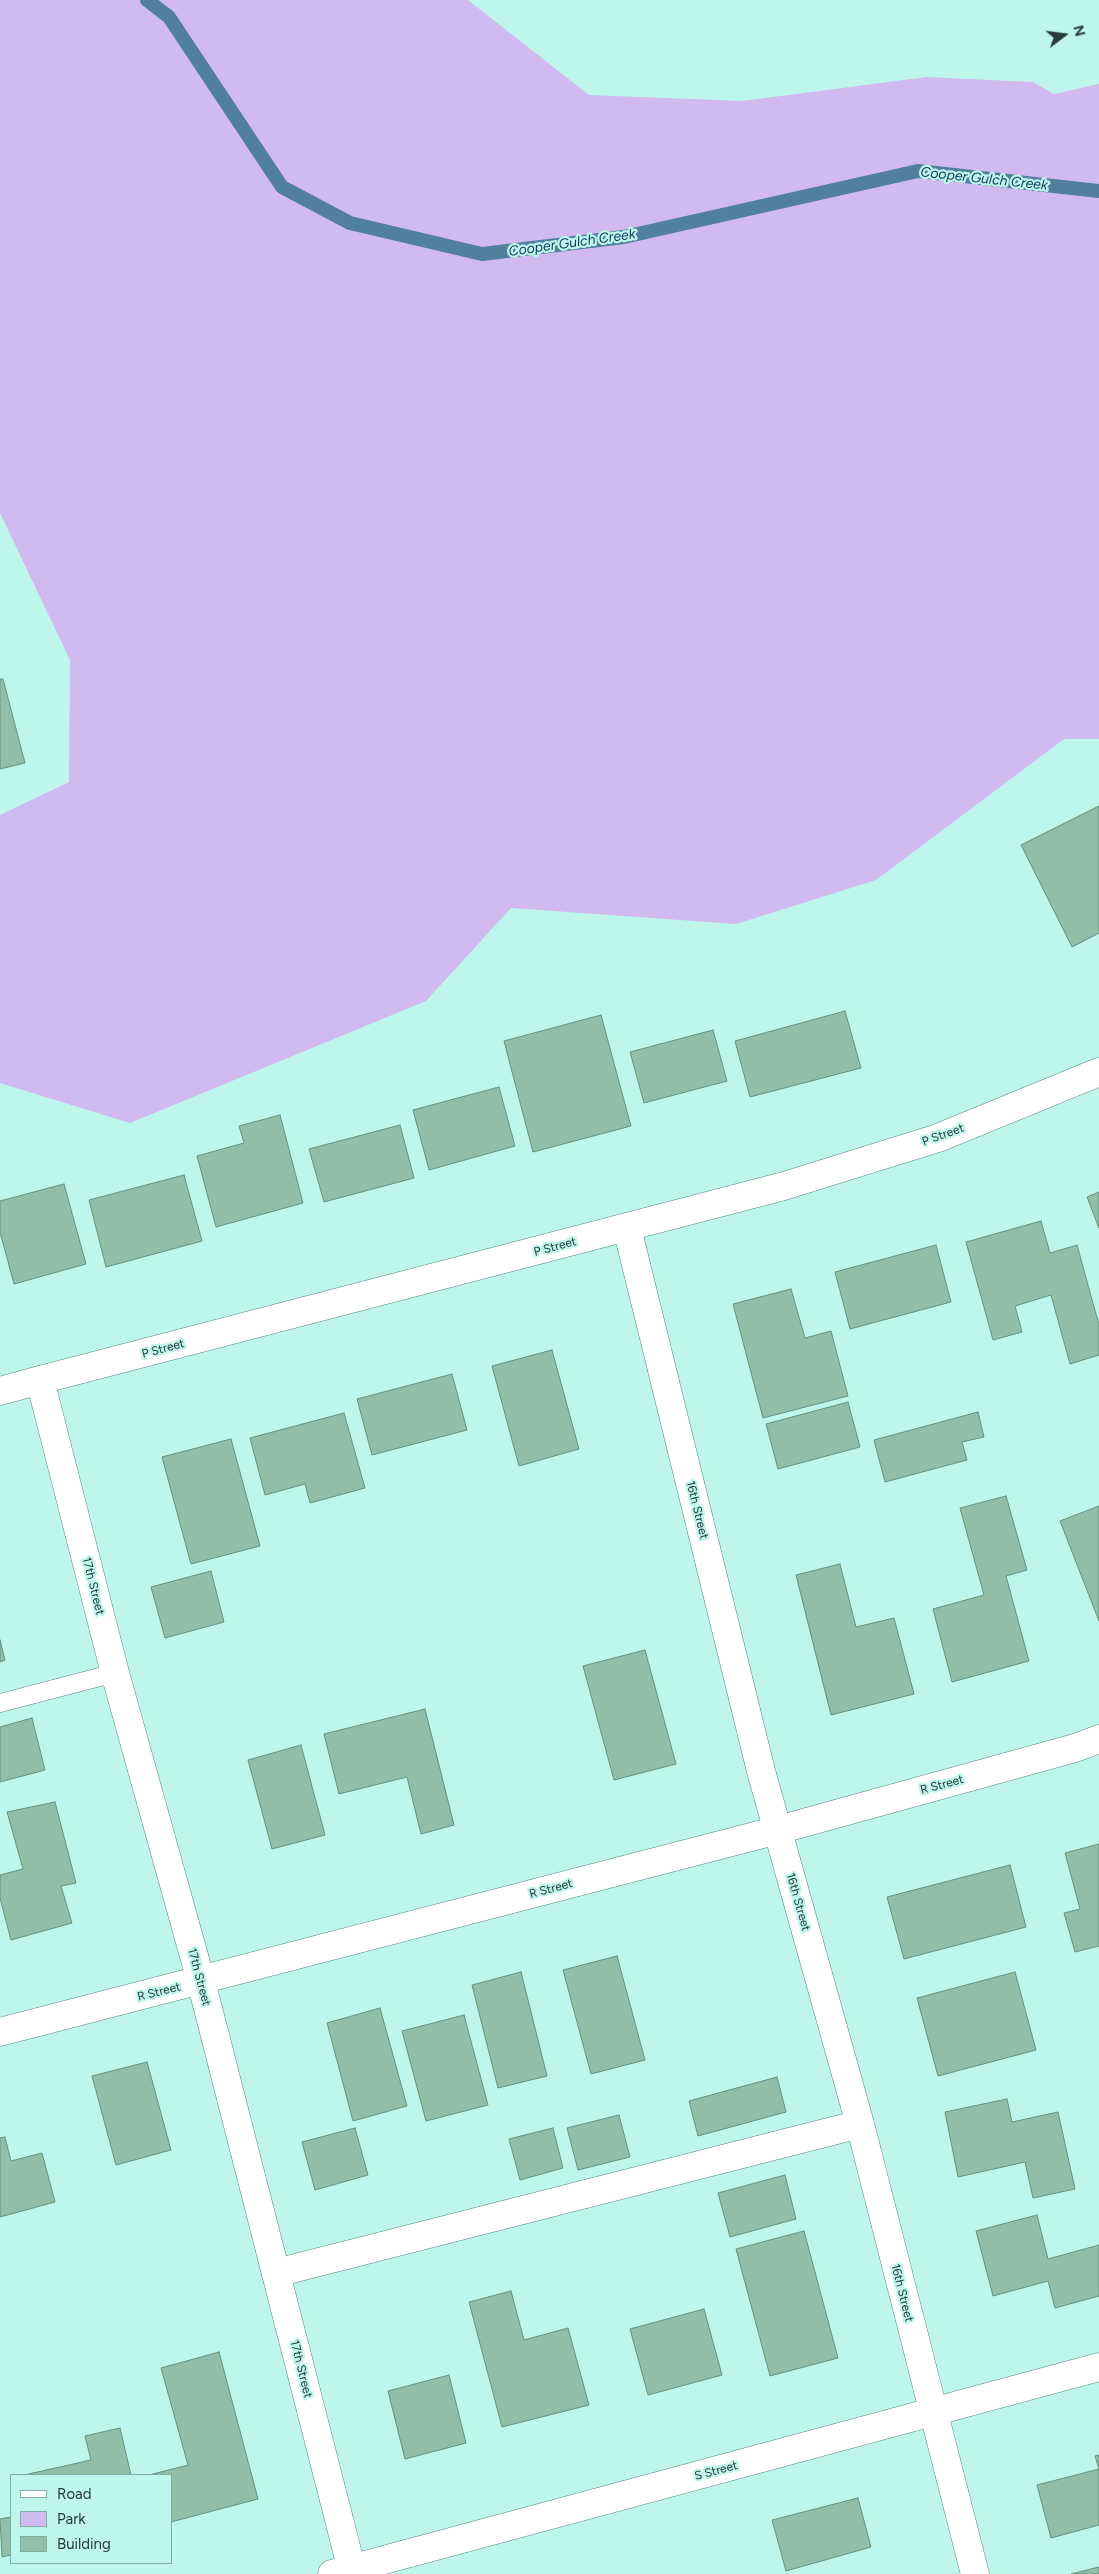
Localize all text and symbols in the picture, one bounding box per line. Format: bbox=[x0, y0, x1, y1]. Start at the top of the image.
north arrow bbox=[1039, 10, 1089, 60]
text: N bbox=[1069, 24, 1089, 38]
water label: Cooper Gulch Creek bbox=[919, 164, 1049, 194]
water label: Cooper Gulch Creek bbox=[507, 226, 637, 260]
street label: P Street bbox=[920, 1121, 966, 1149]
street label: P Street bbox=[532, 1234, 578, 1260]
street label: P Street bbox=[140, 1336, 186, 1362]
street label: 16th Street bbox=[683, 1479, 711, 1541]
street label: 17th Street bbox=[79, 1556, 107, 1616]
street label: R Street bbox=[919, 1772, 965, 1798]
street label: 16th Street bbox=[783, 1871, 813, 1933]
street label: R Street bbox=[528, 1876, 574, 1902]
street label: 17th Street bbox=[184, 1947, 214, 2007]
street label: R Street bbox=[136, 1980, 182, 2004]
street label: 16th Street bbox=[888, 2262, 916, 2324]
street label: 17th Street bbox=[287, 2339, 315, 2399]
street label: S Street bbox=[693, 2458, 739, 2484]
legend bbox=[10, 2474, 172, 2564]
text: Road bbox=[57, 2485, 92, 2503]
text: Park bbox=[57, 2510, 86, 2528]
text: Building bbox=[57, 2535, 111, 2553]

